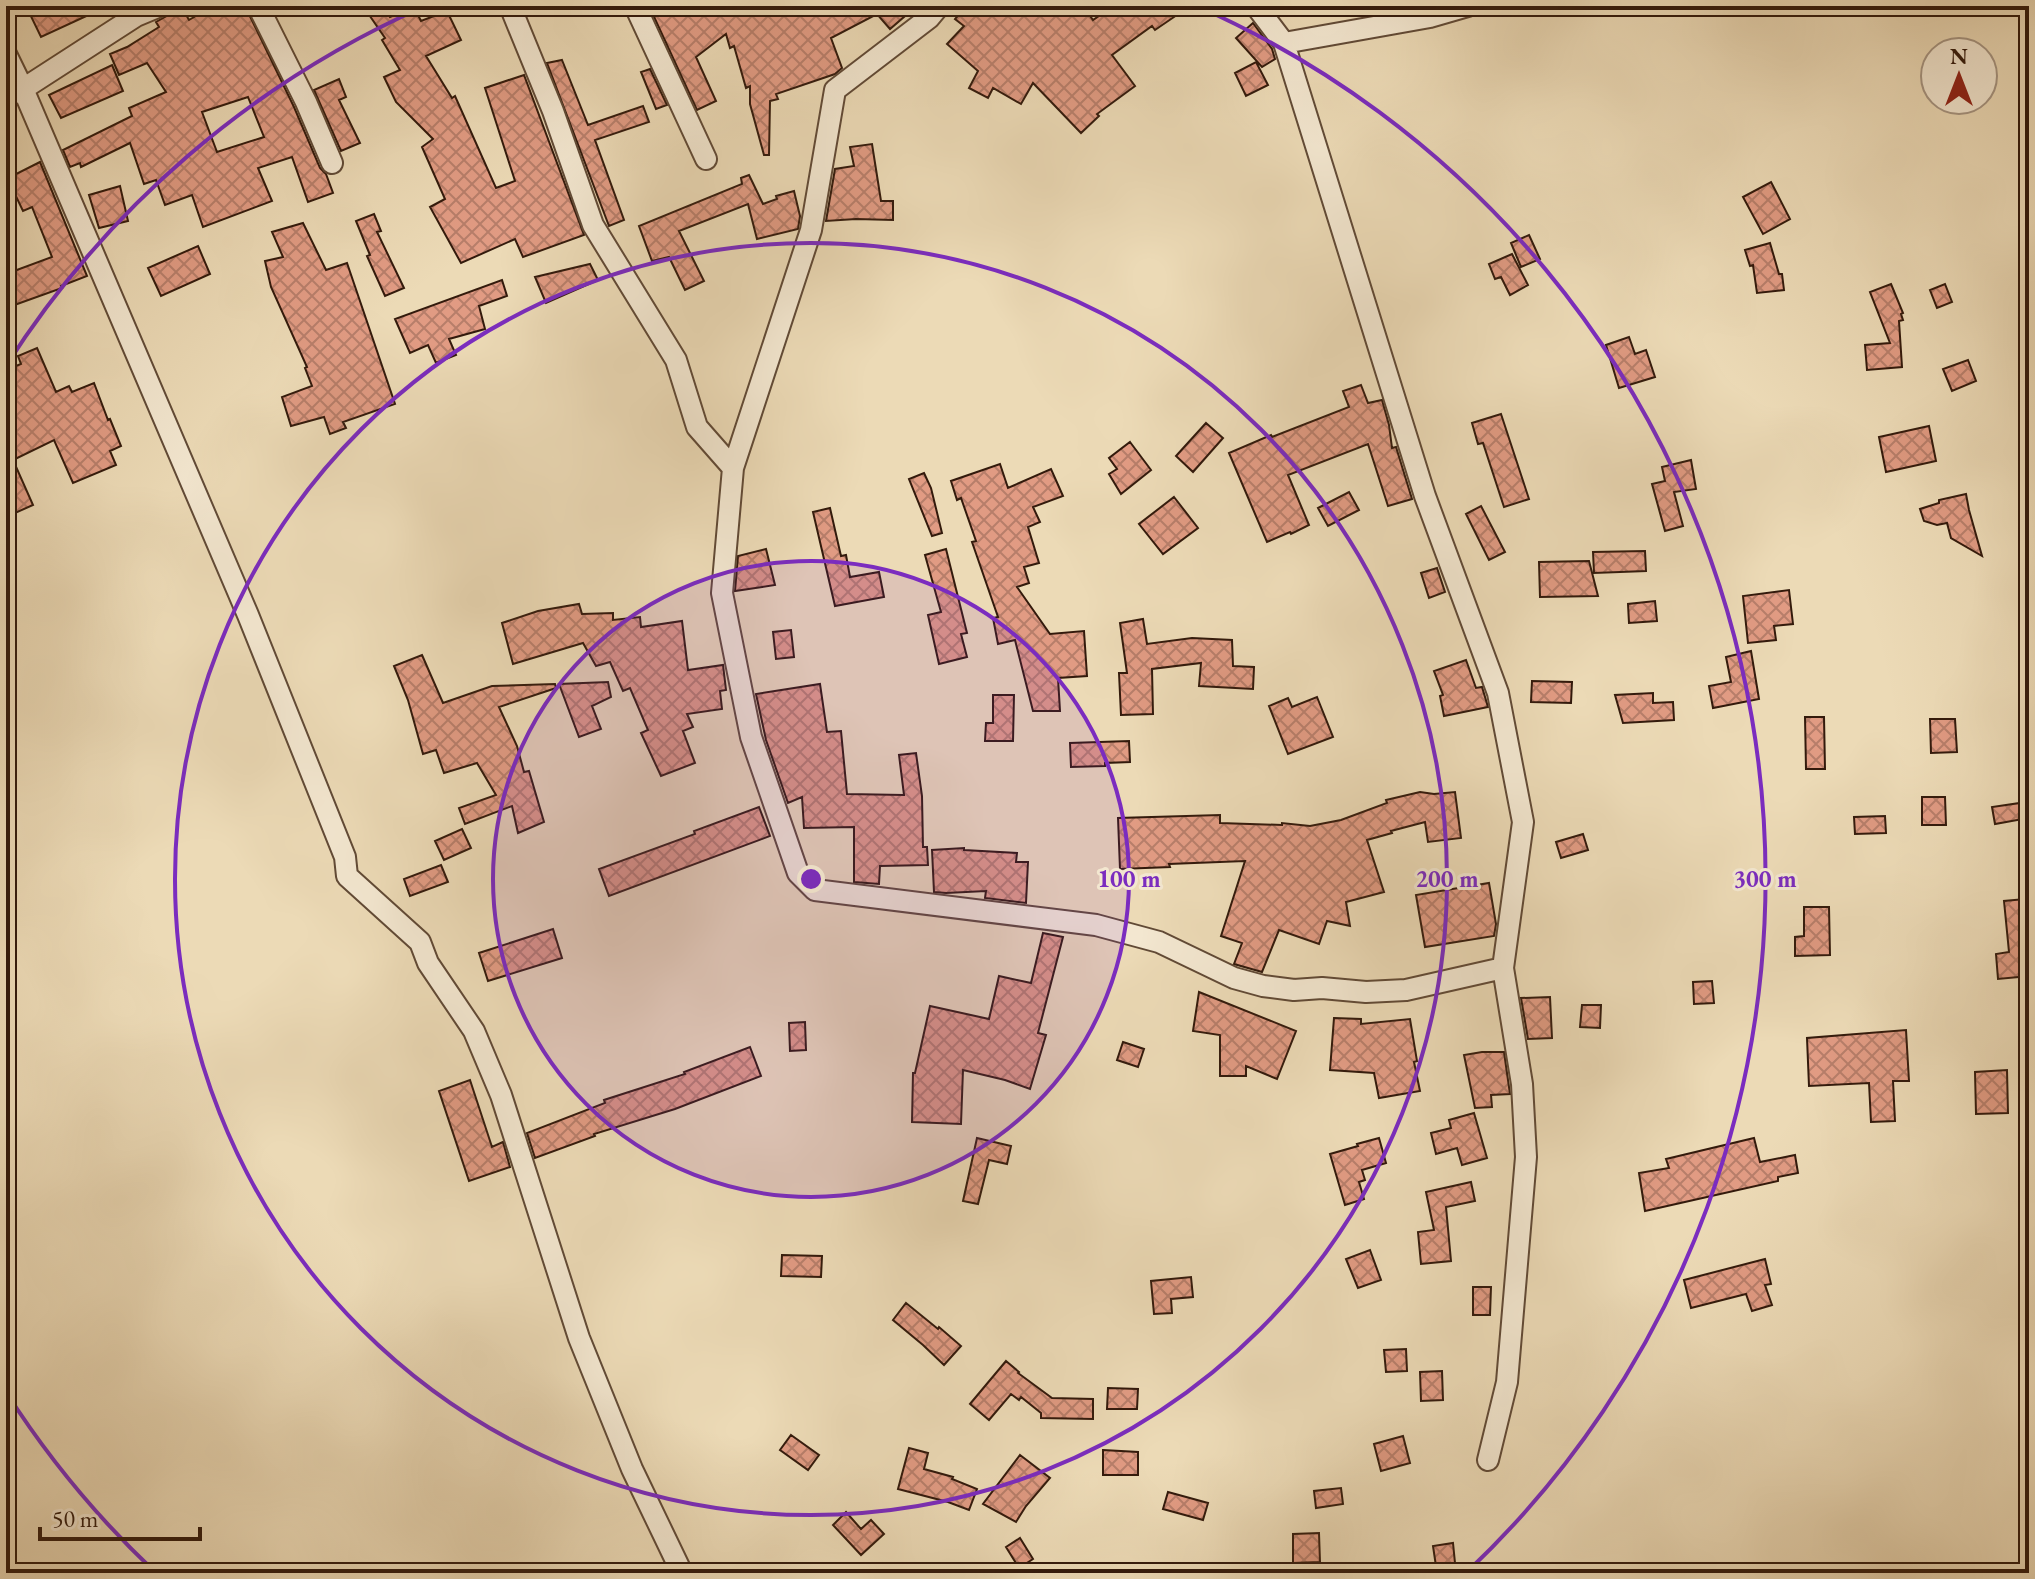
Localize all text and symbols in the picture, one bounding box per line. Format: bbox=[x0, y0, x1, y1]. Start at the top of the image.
north arrow bbox=[1919, 36, 1999, 116]
text: N bbox=[1950, 42, 1968, 71]
text: 100 m bbox=[1097, 863, 1161, 894]
text: 200 m bbox=[1415, 863, 1479, 894]
text: 300 m bbox=[1733, 863, 1797, 894]
centre of rings bbox=[797, 865, 825, 893]
scale bar bbox=[40, 1491, 200, 1541]
text: 50 m bbox=[52, 1503, 99, 1534]

